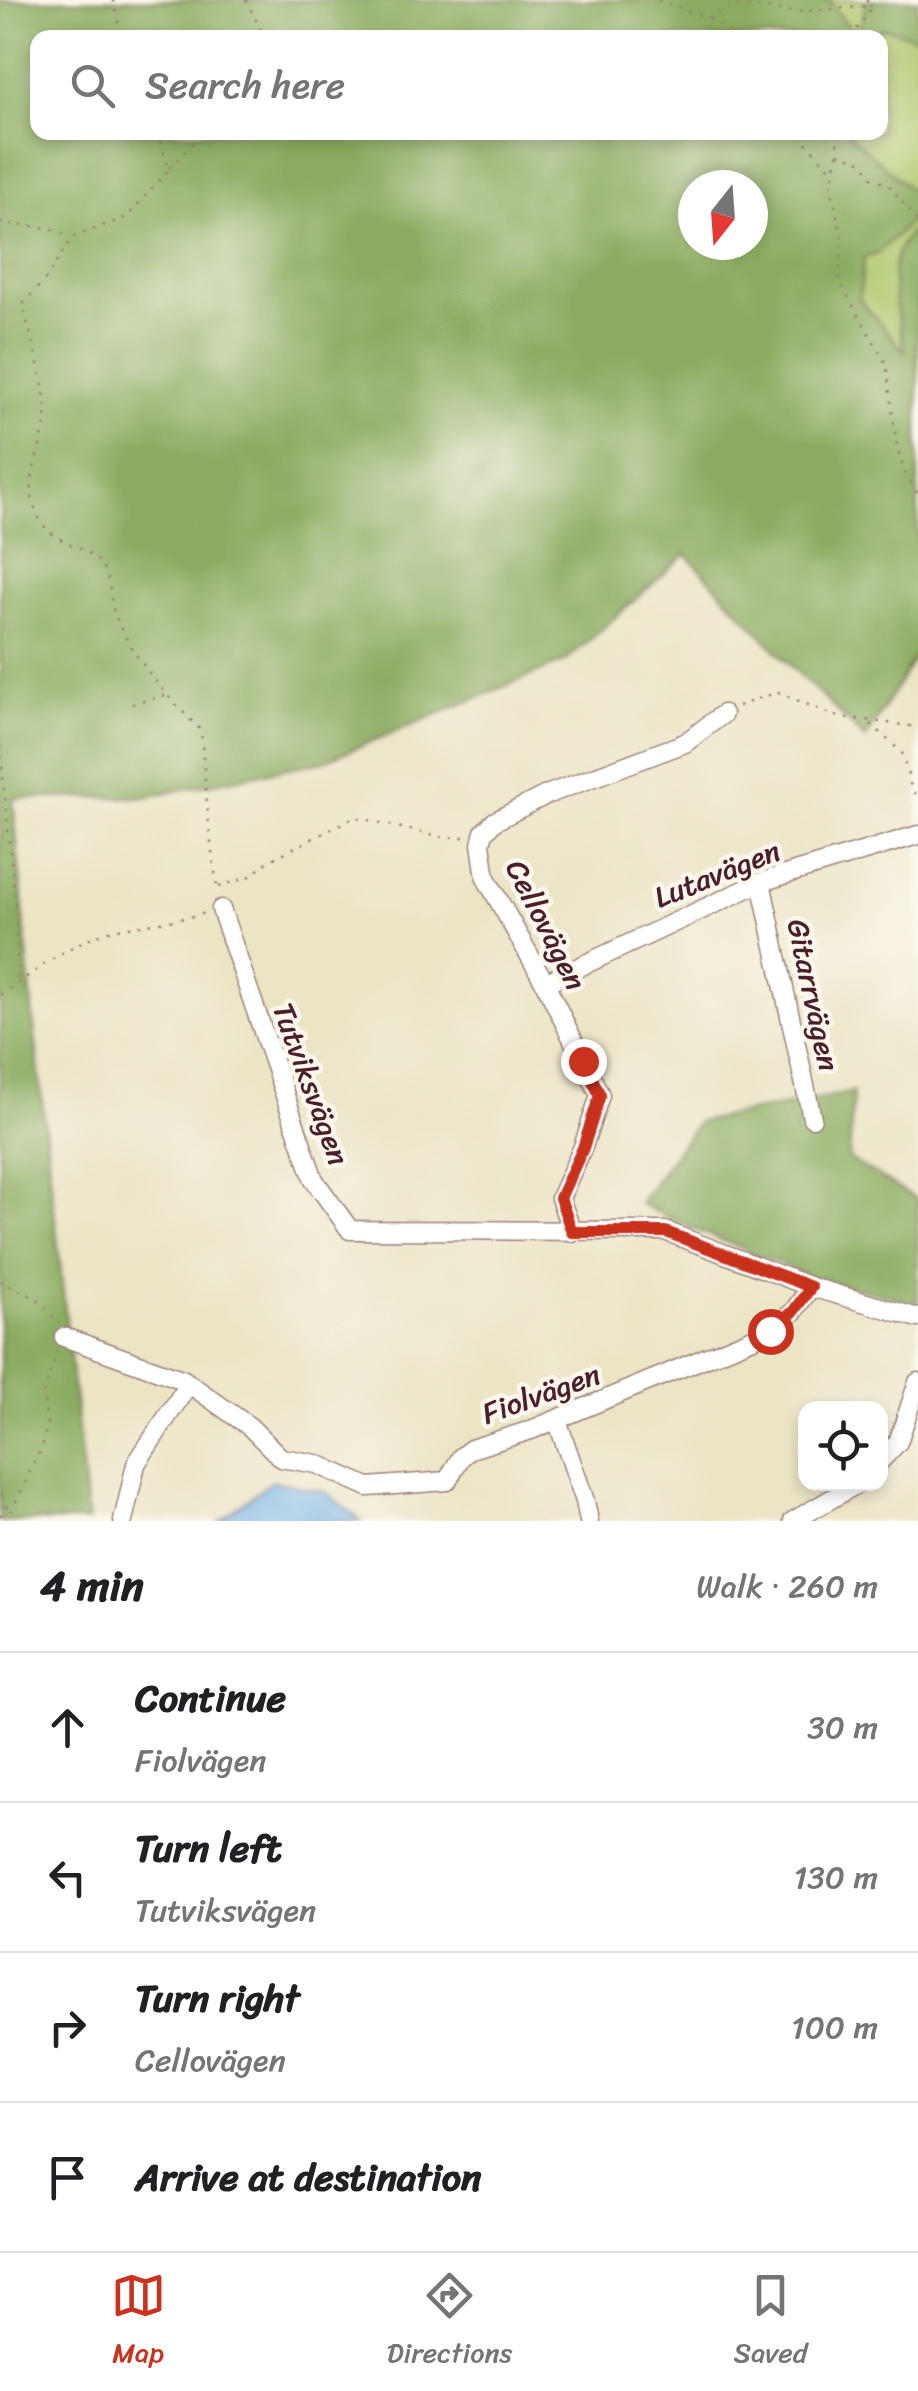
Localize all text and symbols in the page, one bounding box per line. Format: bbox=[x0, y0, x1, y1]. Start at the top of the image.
search box bbox=[30, 30, 888, 140]
text: Search here bbox=[145, 52, 345, 119]
icon: search bbox=[65, 58, 120, 113]
north arrow bbox=[678, 170, 768, 260]
street label: Lutavägen bbox=[645, 824, 789, 924]
street label: Cellovägen bbox=[490, 850, 602, 1000]
street label: Gitarrvägen bbox=[771, 914, 855, 1076]
street label: Tutviksvägen bbox=[257, 995, 365, 1173]
route end bbox=[561, 1039, 607, 1085]
route start bbox=[748, 1309, 794, 1355]
street label: Fiolvägen bbox=[474, 1348, 608, 1440]
map controls bbox=[798, 1401, 888, 1491]
button: locate bbox=[798, 1401, 888, 1491]
text: 4 min bbox=[40, 1549, 144, 1623]
text: Walk · 260 m bbox=[696, 1558, 878, 1615]
text: Continue bbox=[135, 1665, 286, 1732]
text: 30 m bbox=[807, 1699, 878, 1756]
icon: ahead bbox=[40, 1700, 95, 1755]
text: Fiolvägen bbox=[135, 1732, 266, 1789]
text: Turn left bbox=[135, 1815, 281, 1882]
text: 130 m bbox=[794, 1849, 878, 1906]
icon: left bbox=[40, 1850, 95, 1905]
text: Tutviksvägen bbox=[135, 1882, 316, 1939]
text: Turn right bbox=[135, 1965, 300, 2032]
text: 100 m bbox=[791, 1999, 878, 2056]
icon: right bbox=[40, 2000, 95, 2055]
text: Cellovägen bbox=[135, 2032, 286, 2089]
text: Arrive at destination bbox=[135, 2144, 482, 2211]
icon: arrive bbox=[40, 2150, 95, 2205]
tab: Map bbox=[111, 2268, 166, 2377]
tab: Directions bbox=[387, 2268, 512, 2377]
tab: Saved bbox=[734, 2268, 807, 2377]

